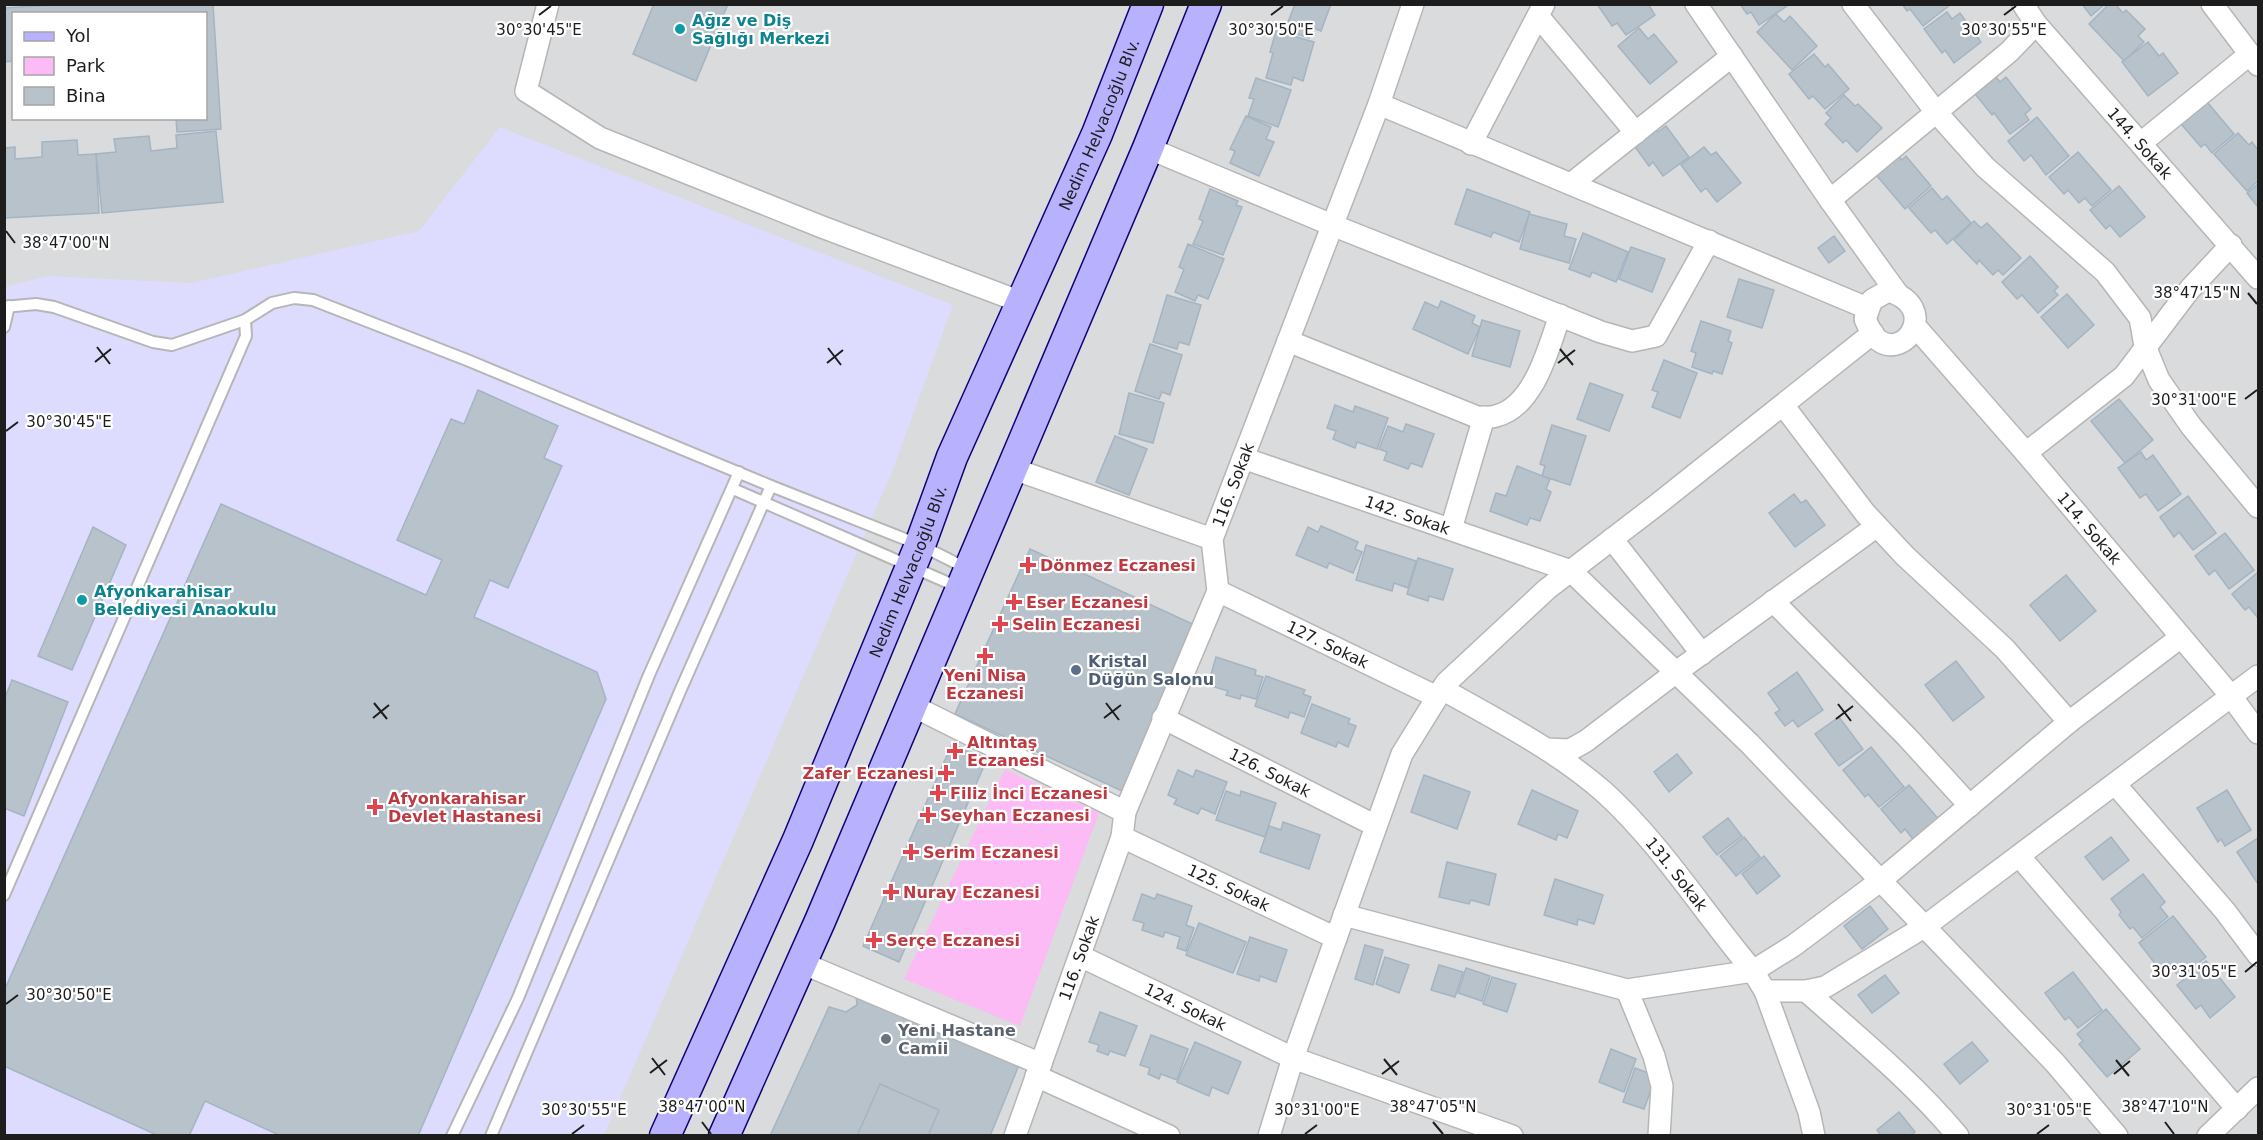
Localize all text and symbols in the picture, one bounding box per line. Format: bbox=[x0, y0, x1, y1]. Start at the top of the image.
place label: Ağız ve Diş Sağlığı Merkezi bbox=[692, 11, 830, 48]
legend bbox=[12, 12, 207, 120]
text: 30°30'45"E bbox=[496, 21, 582, 39]
text: 30°30'50"E bbox=[1228, 21, 1314, 39]
text: 30°30'55"E bbox=[1961, 21, 2047, 39]
marker: Ağız ve Diş Sağlığı Merkezi bbox=[673, 22, 687, 36]
text: Yol bbox=[65, 25, 91, 46]
street label: Nedim Helvacıoğlu Blv. bbox=[1055, 36, 1143, 213]
text: Park bbox=[66, 55, 105, 76]
text: Bina bbox=[66, 85, 106, 106]
street label: 144. Sokak bbox=[2103, 104, 2177, 184]
text: 38°47'00"N bbox=[22, 234, 110, 252]
text: 38°47'15"N bbox=[2153, 284, 2241, 302]
text: 30°31'00"E bbox=[2151, 391, 2237, 409]
text: 30°30'45"E bbox=[26, 413, 112, 431]
street label: 116. Sokak bbox=[1209, 439, 1258, 530]
street label: Nedim Helvacıoğlu Blv. bbox=[865, 482, 951, 661]
street label: 114. Sokak bbox=[2053, 488, 2125, 569]
street label: 142. Sokak bbox=[1362, 492, 1453, 539]
place label: Dönmez Eczanesi bbox=[1040, 556, 1196, 575]
marker: Dönmez Eczanesi bbox=[1021, 558, 1035, 572]
place label: Afyonkarahisar Belediyesi Anaokulu bbox=[94, 582, 277, 619]
marker: Afyonkarahisar Belediyesi Anaokulu bbox=[75, 593, 89, 607]
place label: Eser Eczanesi bbox=[1026, 593, 1149, 612]
marker: Eser Eczanesi bbox=[1007, 595, 1021, 609]
place label: Selin Eczanesi bbox=[1012, 615, 1140, 634]
marker: Selin Eczanesi bbox=[993, 617, 1007, 631]
street label: 127. Sokak bbox=[1284, 617, 1372, 673]
marker: Yeni Nisa Eczanesi bbox=[978, 649, 992, 663]
place label: Kristal Düğün Salonu bbox=[1088, 652, 1214, 689]
marker: Kristal Düğün Salonu bbox=[1069, 663, 1083, 677]
place label: Yeni Nisa Eczanesi bbox=[943, 666, 1026, 703]
place label: Altıntaş Eczanesi bbox=[967, 733, 1045, 770]
marker: Altıntaş Eczanesi bbox=[948, 744, 962, 758]
street label: 126. Sokak bbox=[1226, 744, 1314, 802]
place label: Zafer Eczanesi bbox=[803, 764, 934, 783]
marker: Zafer Eczanesi bbox=[939, 766, 953, 780]
place label: Filiz İnci Eczanesi bbox=[950, 784, 1108, 803]
marker: Filiz İnci Eczanesi bbox=[931, 786, 945, 800]
place label: Afyonkarahisar Devlet Hastanesi bbox=[388, 789, 542, 826]
marker: Afyonkarahisar Devlet Hastanesi bbox=[366, 798, 384, 816]
place label: Seyhan Eczanesi bbox=[940, 806, 1090, 825]
marker: Seyhan Eczanesi bbox=[921, 808, 935, 822]
street label: 131. Sokak bbox=[1641, 833, 1712, 915]
place label: Serim Eczanesi bbox=[923, 843, 1059, 862]
marker: Serim Eczanesi bbox=[904, 845, 918, 859]
street label: 125. Sokak bbox=[1184, 860, 1273, 916]
place label: Nuray Eczanesi bbox=[903, 883, 1040, 902]
marker: Nuray Eczanesi bbox=[884, 885, 898, 899]
street label: 116. Sokak bbox=[1055, 913, 1103, 1003]
place label: Serçe Eczanesi bbox=[886, 931, 1020, 950]
marker: Serçe Eczanesi bbox=[867, 933, 881, 947]
text: 30°31'05"E bbox=[2151, 963, 2237, 981]
street label: 124. Sokak bbox=[1141, 979, 1230, 1035]
text: 30°30'50"E bbox=[26, 986, 112, 1004]
place label: Yeni Hastane Camii bbox=[897, 1021, 1016, 1058]
marker: Yeni Hastane Camii bbox=[879, 1032, 893, 1046]
text: 38°47'00"N bbox=[658, 1098, 746, 1116]
text: 38°47'05"N bbox=[1389, 1098, 1477, 1116]
text: 38°47'10"N bbox=[2121, 1098, 2209, 1116]
text: 30°30'55"E bbox=[541, 1101, 627, 1119]
text: 30°31'00"E bbox=[1274, 1101, 1360, 1119]
text: 30°31'05"E bbox=[2006, 1101, 2092, 1119]

